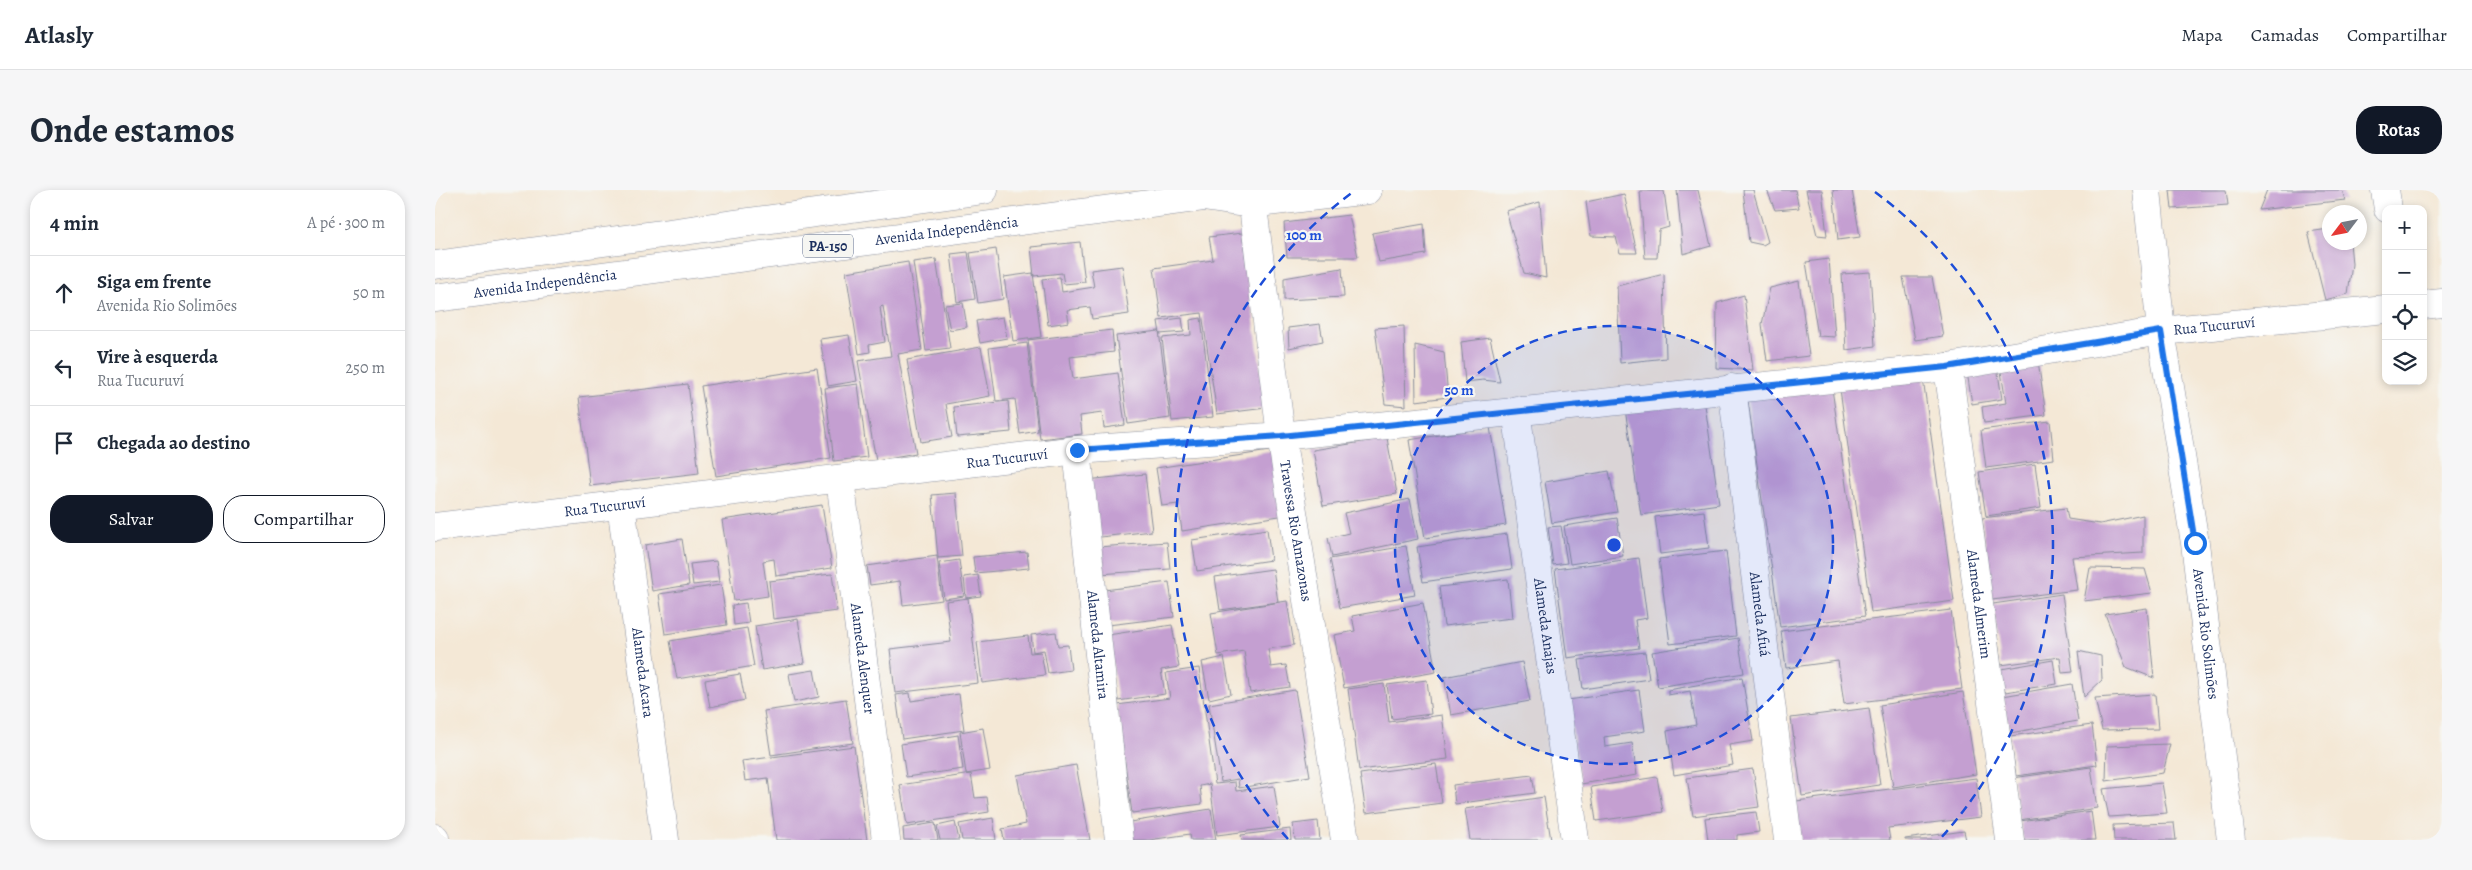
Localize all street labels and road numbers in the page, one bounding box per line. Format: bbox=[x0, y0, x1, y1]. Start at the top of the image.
street label: Avenida Independência bbox=[873, 211, 1019, 250]
road number: PA-150 bbox=[803, 234, 853, 258]
street label: Avenida Independência bbox=[471, 264, 618, 303]
street label: Rua Tucuruví bbox=[2172, 312, 2256, 340]
street label: Rua Tucuruví bbox=[965, 444, 1049, 473]
street label: Travessa Rio Amazonas bbox=[1275, 459, 1317, 603]
street label: Rua Tucuruví bbox=[563, 492, 647, 521]
street label: Alameda Almerim bbox=[1962, 547, 1996, 660]
street label: Avenida Rio Solimões bbox=[2188, 566, 2224, 700]
street label: Alameda Afuá bbox=[1745, 570, 1775, 658]
street label: Alameda Anajas bbox=[1529, 576, 1562, 675]
street label: Alameda Altamira bbox=[1082, 588, 1114, 701]
street label: Alameda Alenquer bbox=[846, 601, 880, 716]
street label: Alameda Acara bbox=[627, 625, 659, 719]

